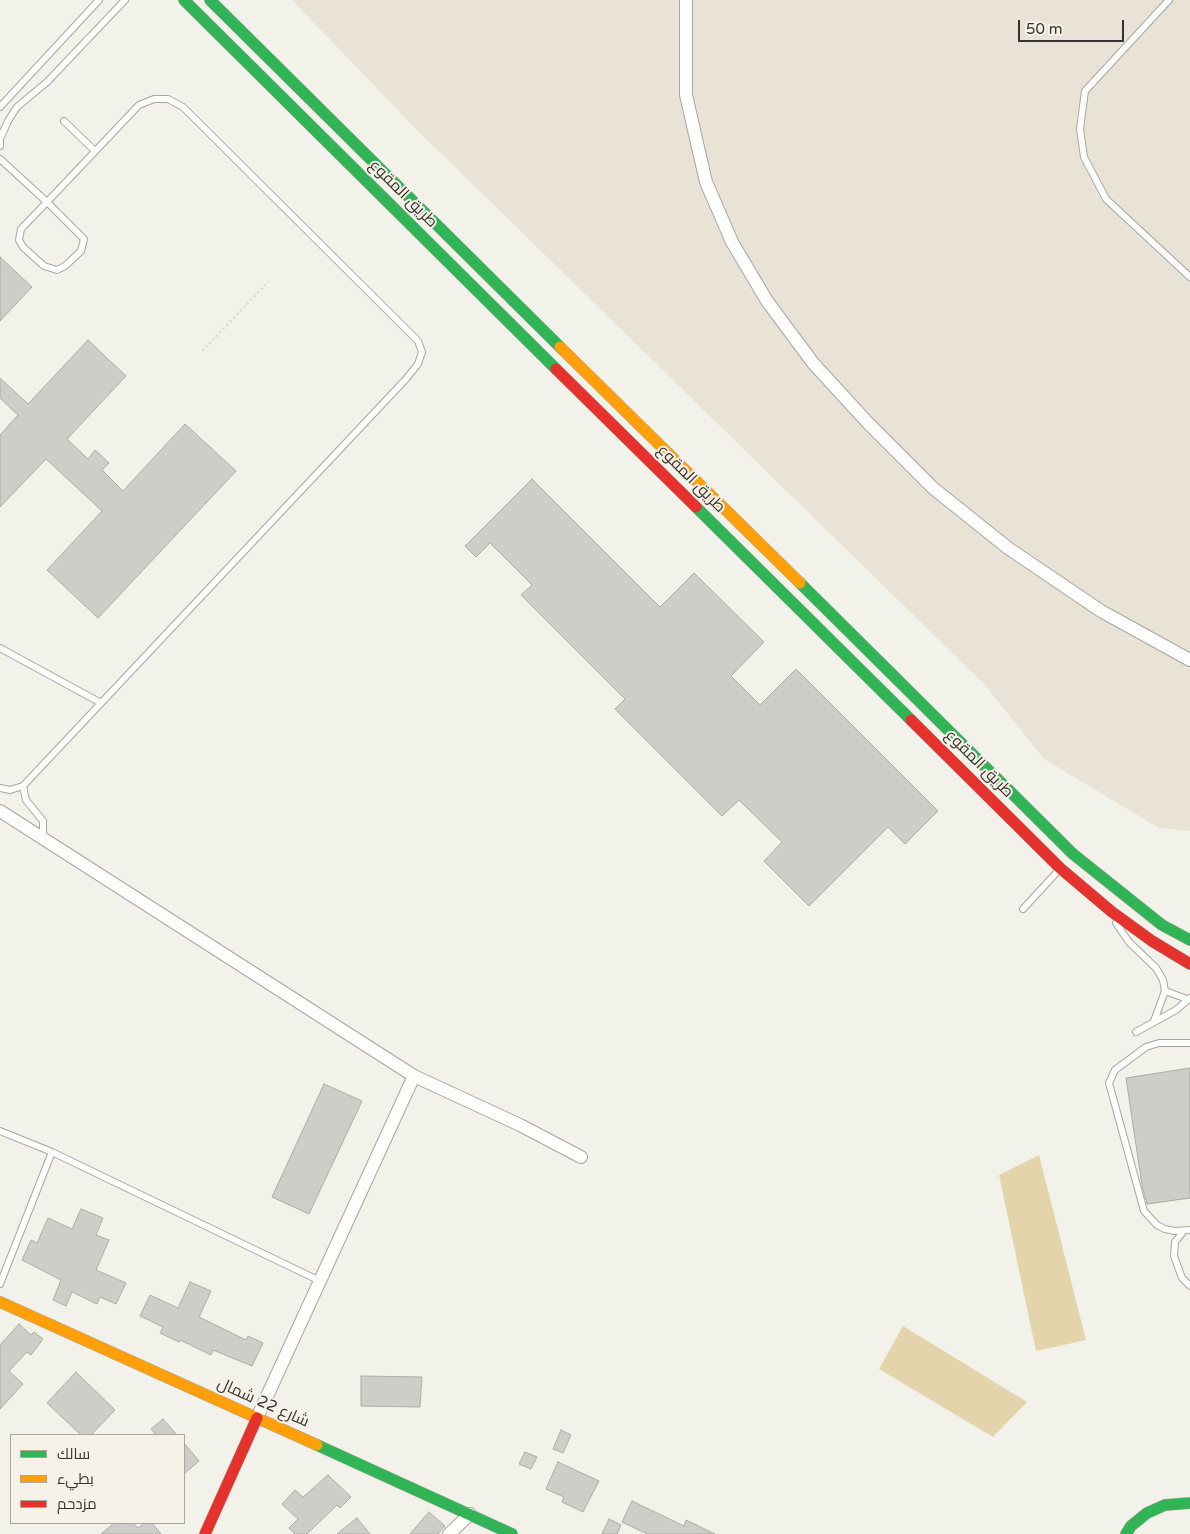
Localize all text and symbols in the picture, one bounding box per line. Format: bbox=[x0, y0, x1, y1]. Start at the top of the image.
scale bar bbox=[1020, 10, 1126, 42]
text: 50 m bbox=[1026, 20, 1063, 38]
street label: طريق المقوع bbox=[365, 156, 441, 232]
street label: طريق المقوع bbox=[653, 441, 729, 517]
street label: طريق المقوع bbox=[941, 726, 1017, 802]
street label: شارع 22 شمال bbox=[214, 1374, 312, 1432]
legend bbox=[10, 1434, 185, 1524]
text: سالك bbox=[57, 1445, 90, 1463]
text: بطيء bbox=[57, 1470, 94, 1488]
text: مزدحم bbox=[57, 1495, 97, 1513]

